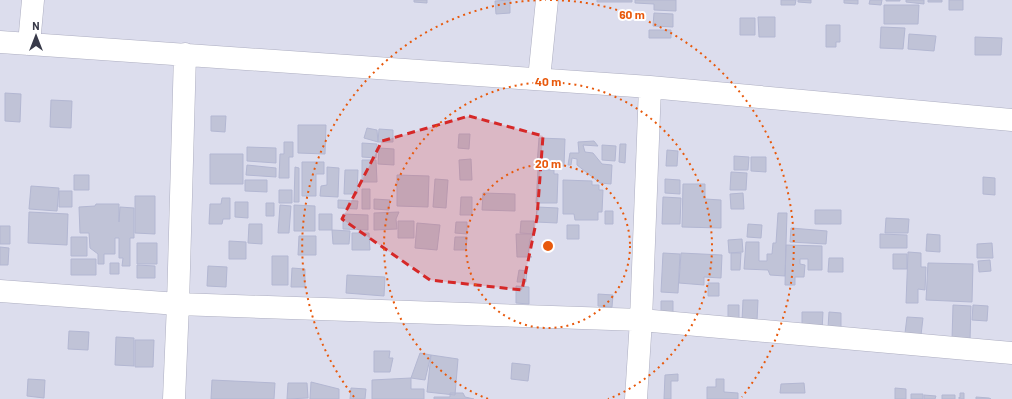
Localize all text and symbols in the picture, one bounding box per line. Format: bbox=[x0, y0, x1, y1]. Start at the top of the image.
text: 60 m bbox=[619, 7, 645, 21]
north arrow bbox=[16, 16, 56, 56]
text: N bbox=[32, 19, 40, 32]
text: 40 m bbox=[535, 74, 561, 88]
text: 20 m bbox=[535, 156, 561, 170]
centre of rings bbox=[541, 239, 555, 253]

